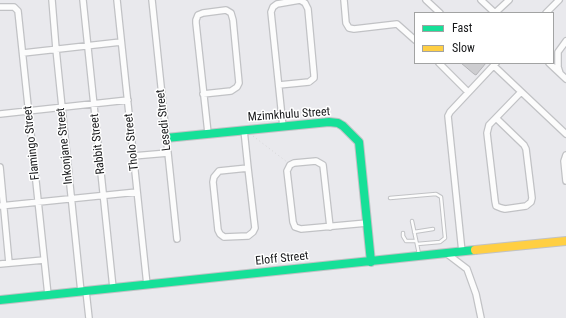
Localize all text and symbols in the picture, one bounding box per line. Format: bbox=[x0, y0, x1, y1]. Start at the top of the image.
legend bbox=[414, 12, 554, 64]
text: Fast bbox=[452, 21, 472, 35]
text: Slow bbox=[452, 41, 475, 55]
street label: Lesedi Street bbox=[154, 88, 174, 152]
street label: Flamingo Street bbox=[21, 105, 43, 181]
street label: Mzimkhulu Street bbox=[247, 105, 331, 125]
street label: Inkonjane Street bbox=[54, 107, 76, 185]
street label: Rabbit Street bbox=[88, 113, 108, 175]
street label: Tholo Street bbox=[122, 113, 142, 171]
street label: Eloff Street bbox=[255, 249, 309, 269]

